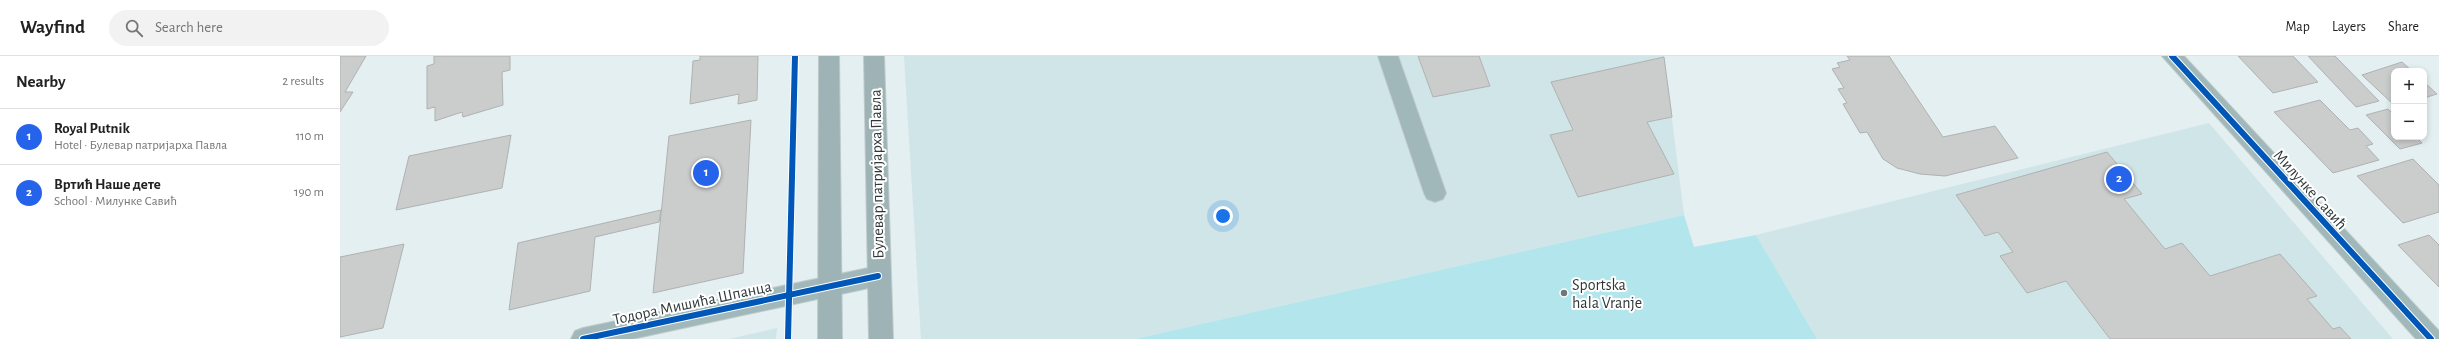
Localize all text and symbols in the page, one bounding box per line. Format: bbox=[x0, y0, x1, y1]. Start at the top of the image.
search box bbox=[109, 10, 389, 46]
icon: search bbox=[123, 17, 145, 39]
text: Wayfind bbox=[20, 18, 85, 37]
text: Search here bbox=[155, 20, 223, 35]
text: Map bbox=[2285, 20, 2310, 34]
text: Layers bbox=[2332, 20, 2366, 34]
text: Share bbox=[2388, 20, 2419, 34]
map controls bbox=[2391, 68, 2427, 140]
button: + bbox=[2391, 68, 2427, 104]
text: Nearby bbox=[16, 73, 66, 90]
text: 2 results bbox=[282, 75, 324, 88]
street label: Булевар патријарха Павла bbox=[868, 89, 887, 259]
button: − bbox=[2391, 104, 2427, 140]
text: Royal Putnik bbox=[54, 121, 130, 136]
text: 1 bbox=[27, 130, 31, 143]
text: 110 m bbox=[296, 130, 324, 143]
text: Hotel · Булевар патријарха Павла bbox=[54, 139, 227, 152]
street label: Милунке Савић bbox=[2270, 147, 2350, 233]
pin: 1 bbox=[693, 158, 719, 188]
pin: 2 bbox=[2106, 164, 2132, 194]
text: Вртић Наше дете bbox=[54, 177, 161, 192]
text: 2 bbox=[26, 186, 32, 199]
text: 190 m bbox=[294, 186, 324, 199]
text: School · Милунке Савић bbox=[54, 195, 177, 208]
your location bbox=[1213, 206, 1233, 226]
place label: Sportska hala Vranje bbox=[1572, 277, 1642, 312]
street label: Тодора Мишића Шпанца bbox=[611, 278, 773, 328]
marker: Sportska hala Vranje bbox=[1559, 288, 1569, 298]

